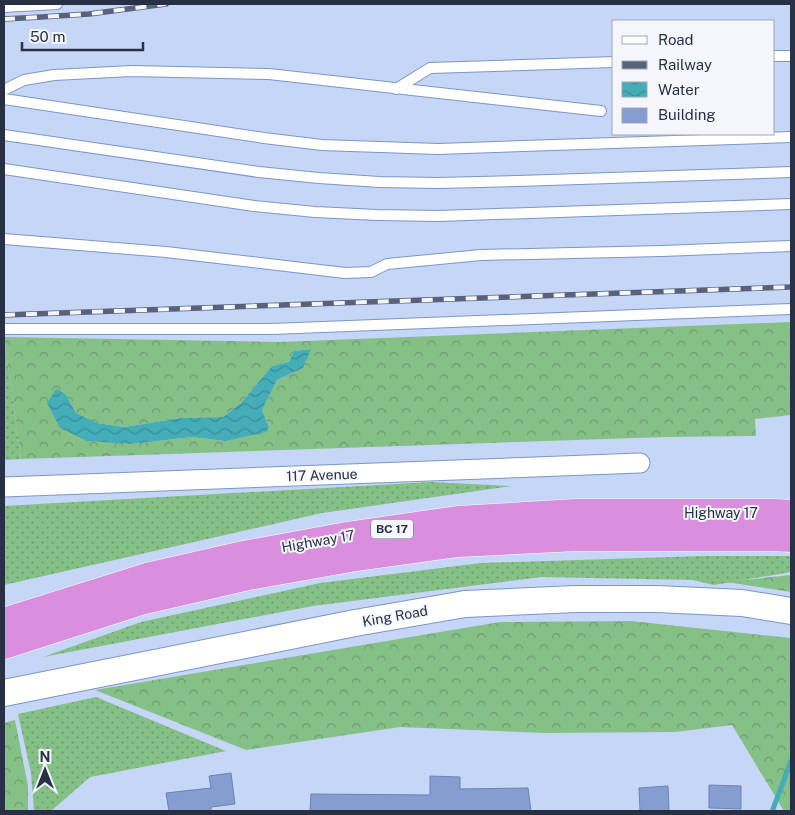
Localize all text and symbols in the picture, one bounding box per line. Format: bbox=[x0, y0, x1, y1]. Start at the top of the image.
scale bar bbox=[22, 20, 144, 52]
legend bbox=[612, 20, 775, 135]
text: 50 m bbox=[30, 28, 65, 45]
text: Road bbox=[658, 31, 694, 48]
text: Railway bbox=[658, 56, 712, 73]
text: Water bbox=[658, 81, 700, 98]
text: Building bbox=[658, 106, 716, 123]
street label: 117 Avenue bbox=[286, 466, 358, 484]
street label: Highway 17 bbox=[684, 505, 758, 521]
road number: BC 17 bbox=[371, 520, 413, 538]
street label: Highway 17 bbox=[280, 527, 356, 555]
street label: King Road bbox=[361, 602, 429, 630]
north arrow bbox=[20, 745, 70, 795]
text: N bbox=[40, 749, 50, 765]

